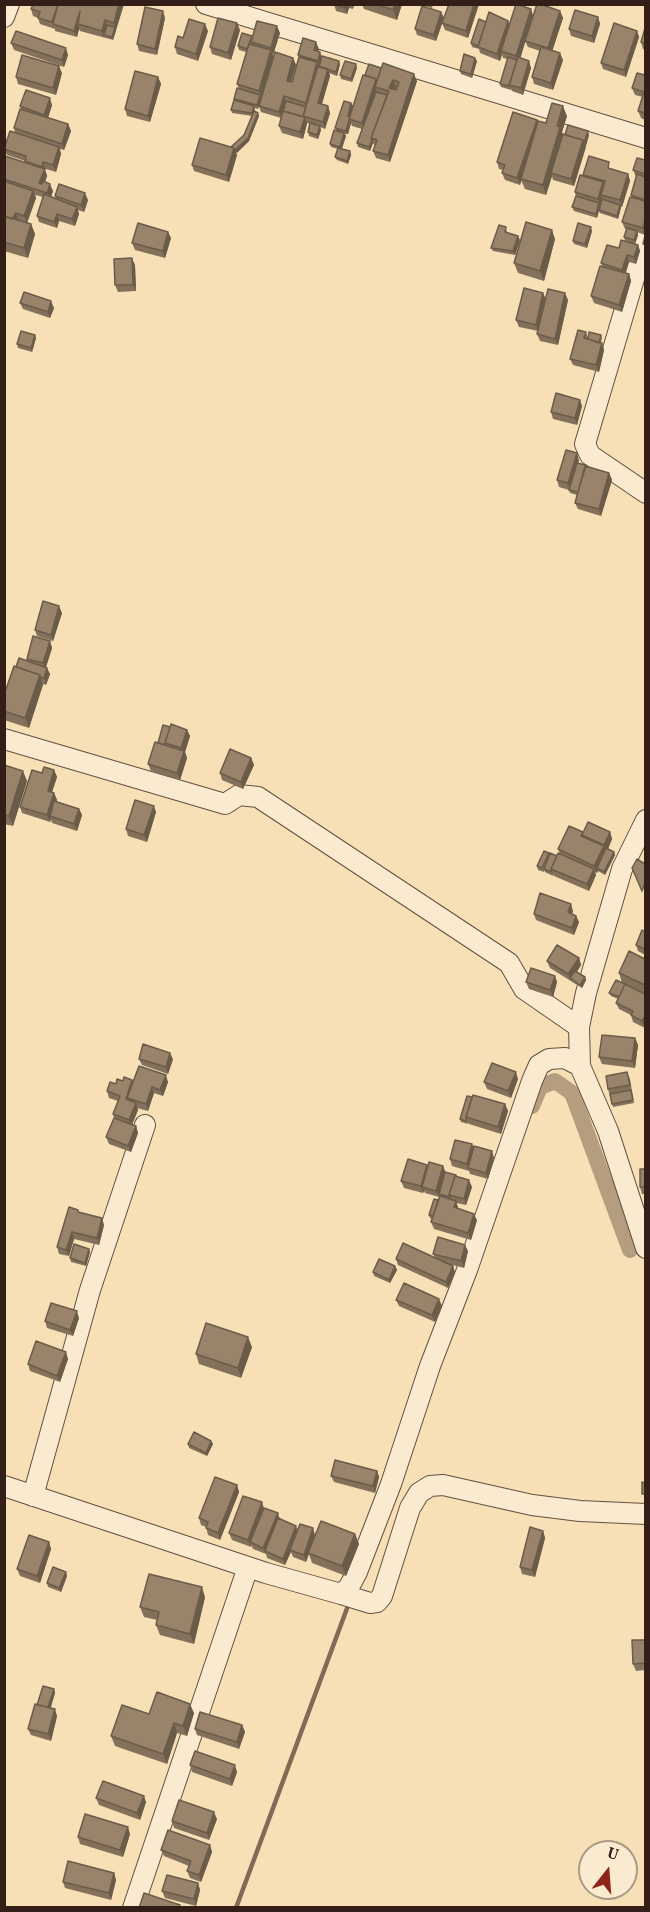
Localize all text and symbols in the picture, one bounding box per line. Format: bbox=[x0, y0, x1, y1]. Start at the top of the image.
north arrow bbox=[578, 1840, 638, 1900]
text: U bbox=[604, 1843, 621, 1867]

